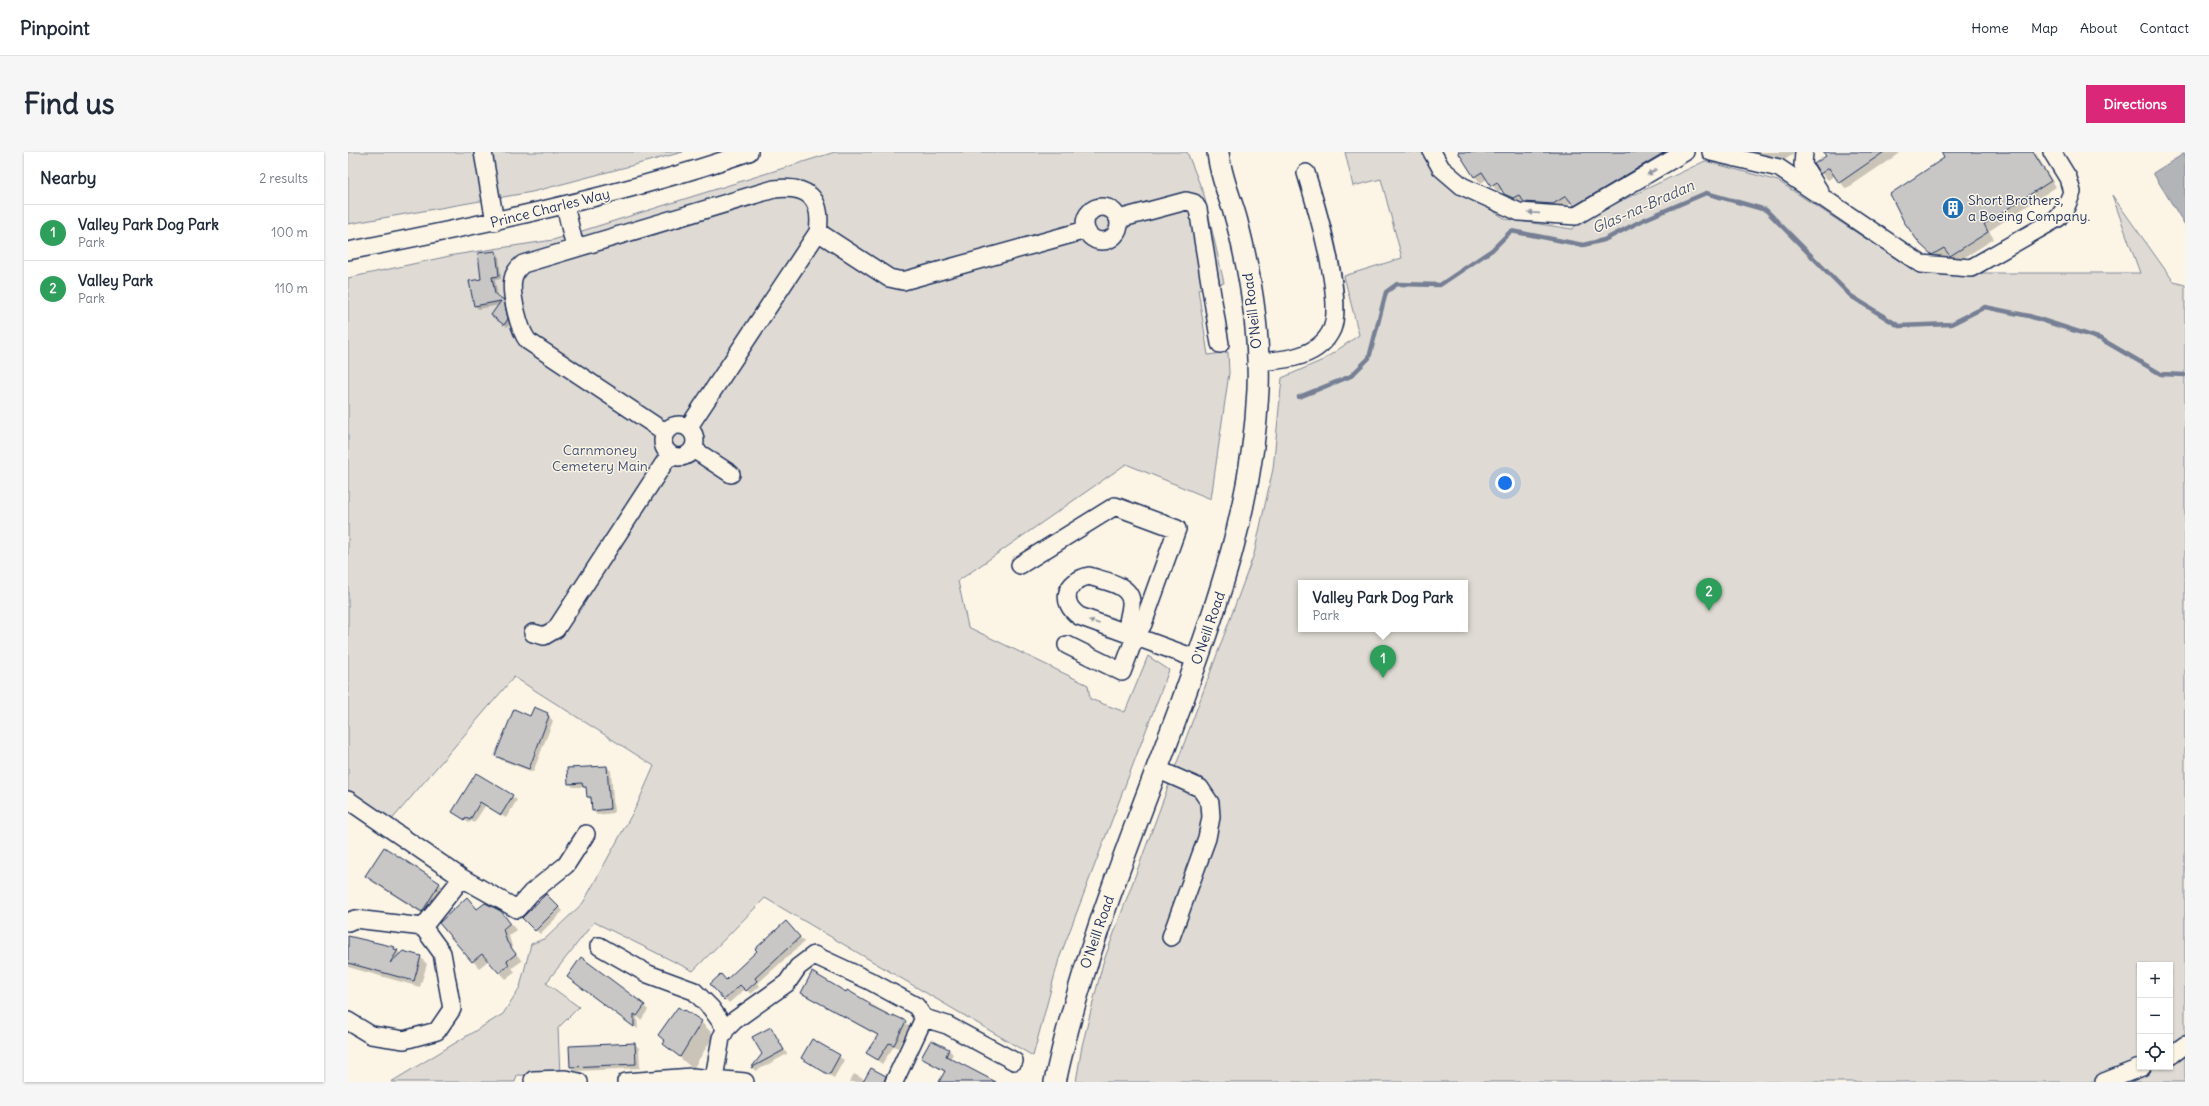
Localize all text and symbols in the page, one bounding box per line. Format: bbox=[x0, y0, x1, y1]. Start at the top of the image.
text: Pinpoint bbox=[20, 16, 90, 40]
text: Home bbox=[1971, 19, 2009, 37]
text: Map bbox=[2031, 19, 2058, 37]
text: About bbox=[2080, 19, 2118, 37]
text: Contact bbox=[2140, 19, 2189, 37]
button: Directions bbox=[2086, 85, 2185, 123]
text: Find us bbox=[24, 86, 115, 122]
text: Nearby bbox=[40, 167, 96, 189]
one-way arrow bbox=[1646, 168, 1658, 175]
text: 2 results bbox=[259, 170, 308, 187]
water label: Glas-na-Bradan bbox=[1589, 175, 1697, 237]
street label: Prince Charles Way bbox=[488, 184, 612, 232]
place label: Short Brothers, a Boeing Company. bbox=[1968, 191, 2090, 225]
building icon: Short Brothers, a Boeing Company. bbox=[1940, 195, 1966, 221]
one-way arrow bbox=[1528, 210, 1540, 217]
text: Valley Park Dog Park bbox=[78, 215, 219, 234]
text: 1 bbox=[50, 224, 56, 241]
text: 100 m bbox=[271, 224, 308, 241]
text: Park bbox=[78, 234, 105, 251]
text: Valley Park bbox=[78, 271, 153, 290]
street label: O'Neill Road bbox=[1238, 272, 1266, 350]
text: 2 bbox=[49, 280, 57, 297]
text: 110 m bbox=[275, 280, 308, 297]
text: Park bbox=[78, 290, 105, 307]
park label: Carnmoney Cemetery Main bbox=[552, 441, 648, 475]
your location bbox=[1495, 473, 1515, 493]
pin: 2 bbox=[1696, 578, 1722, 611]
popup bbox=[1298, 580, 1468, 632]
text: Valley Park Dog Park bbox=[1313, 588, 1453, 607]
street label: O'Neill Road bbox=[1187, 589, 1229, 667]
text: Park bbox=[1313, 607, 1339, 624]
one-way arrow bbox=[1088, 618, 1100, 624]
pin: 1 bbox=[1370, 645, 1396, 678]
street label: O'Neill Road bbox=[1076, 893, 1118, 971]
map controls bbox=[2137, 962, 2173, 1070]
button: + bbox=[2137, 962, 2173, 998]
button: − bbox=[2137, 998, 2173, 1034]
button: locate bbox=[2137, 1034, 2173, 1070]

